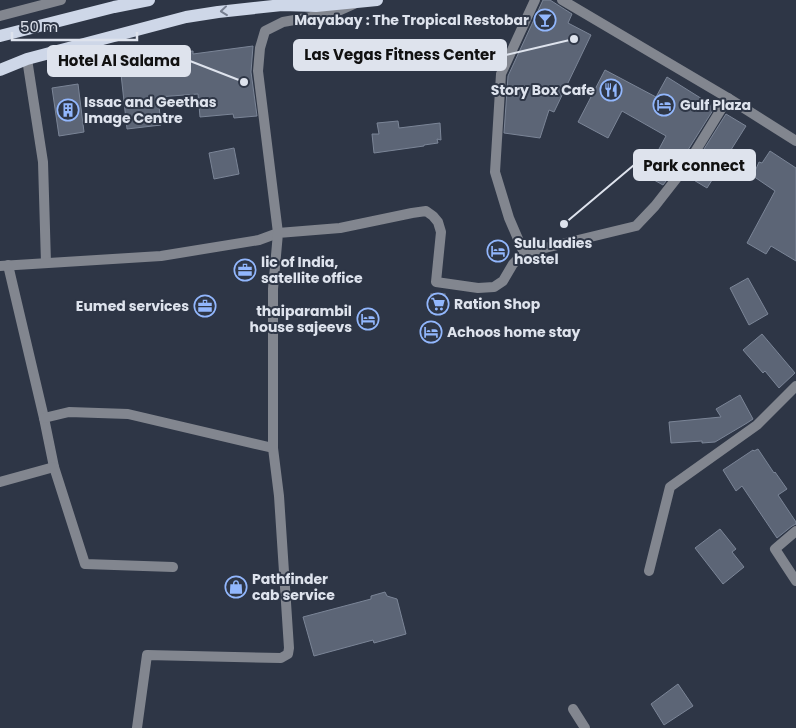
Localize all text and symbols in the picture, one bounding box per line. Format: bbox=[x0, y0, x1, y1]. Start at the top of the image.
one-way arrow bbox=[220, 5, 228, 16]
bar icon: Mayabay : The Tropical Restobar bbox=[533, 8, 557, 32]
scale bar bbox=[12, 10, 138, 42]
place label: Mayabay : The Tropical Restobar bbox=[294, 10, 529, 30]
text: 50 m bbox=[20, 16, 58, 37]
callout: Las Vegas Fitness Center bbox=[294, 40, 506, 70]
text: Las Vegas Fitness Center bbox=[304, 44, 496, 65]
callout: Hotel Al Salama bbox=[48, 46, 190, 76]
text: Hotel Al Salama bbox=[58, 50, 180, 71]
restaurant icon: Story Box Cafe bbox=[599, 78, 623, 102]
place label: Story Box Cafe bbox=[491, 80, 595, 100]
place label: Issac and Geethas Image Centre bbox=[84, 92, 217, 128]
hotel icon: Gulf Plaza bbox=[652, 93, 676, 117]
place label: Gulf Plaza bbox=[680, 95, 751, 115]
building icon: Issac and Geethas Image Centre bbox=[56, 98, 80, 122]
callout: Park connect bbox=[634, 150, 755, 180]
text: Park connect bbox=[643, 155, 745, 176]
place label: Sulu ladies hostel bbox=[514, 233, 592, 269]
hotel icon: Sulu ladies hostel bbox=[486, 239, 510, 263]
place label: lic of India, satellite office bbox=[261, 252, 363, 288]
office icon: lic of India, satellite office bbox=[233, 258, 257, 282]
supermarket icon: Ration Shop bbox=[426, 292, 450, 316]
office icon: Eumed services bbox=[193, 294, 217, 318]
place label: Ration Shop bbox=[454, 294, 541, 314]
place label: Eumed services bbox=[76, 296, 189, 316]
place label: thaiparambil house sajeevs bbox=[250, 301, 352, 337]
hotel icon: thaiparambil house sajeevs bbox=[356, 307, 380, 331]
hotel icon: Achoos home stay bbox=[419, 320, 443, 344]
place label: Achoos home stay bbox=[447, 322, 581, 342]
place label: Pathfinder cab service bbox=[252, 569, 335, 605]
shop icon: Pathfinder cab service bbox=[224, 575, 248, 599]

